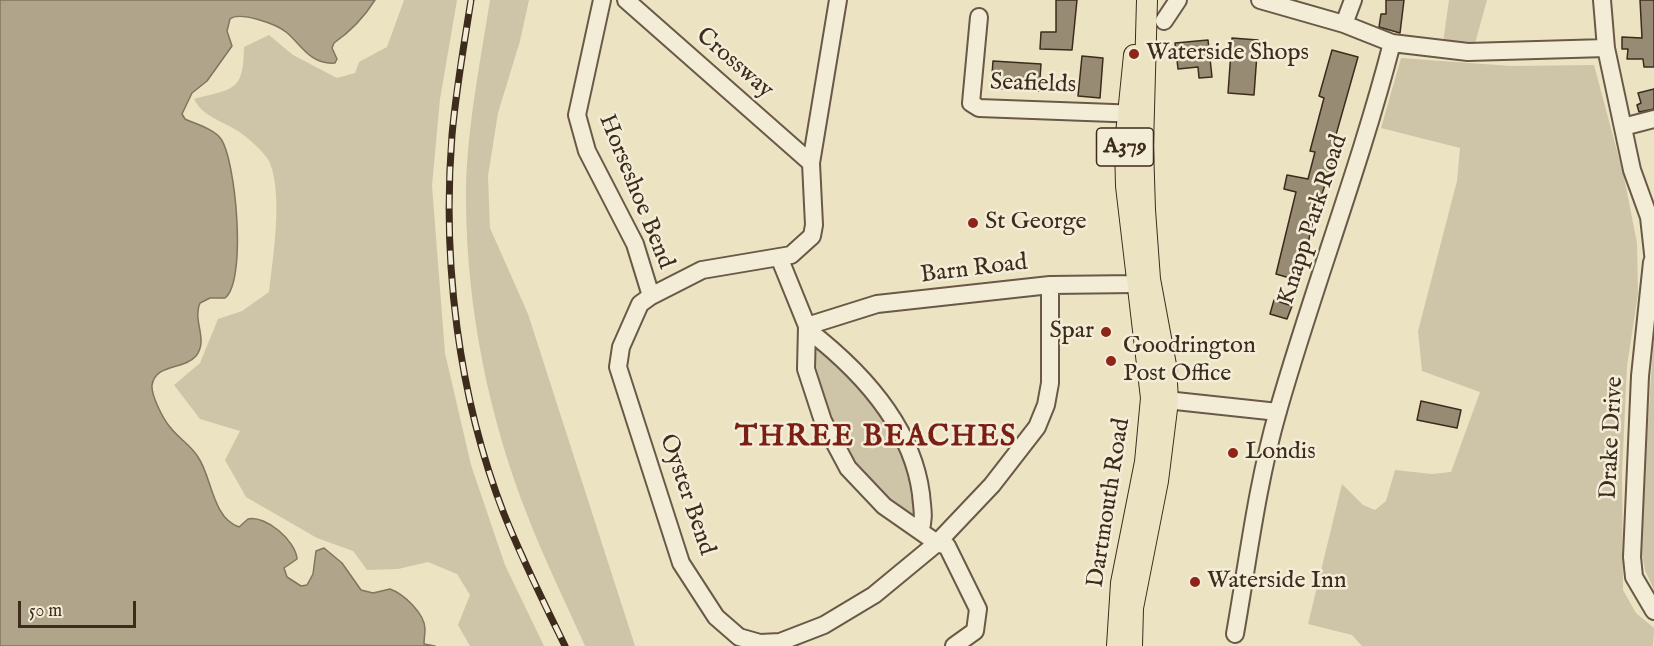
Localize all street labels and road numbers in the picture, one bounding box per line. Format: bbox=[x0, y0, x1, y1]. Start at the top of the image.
street label: Crossway bbox=[689, 22, 779, 106]
street label: Seafields bbox=[989, 69, 1077, 101]
street label: Horseshoe Bend bbox=[591, 111, 679, 273]
road number: A379 bbox=[1096, 128, 1154, 166]
street label: Knapp Park Road bbox=[1273, 131, 1355, 309]
street label: Barn Road bbox=[919, 249, 1029, 291]
street label: Drake Drive bbox=[1595, 376, 1631, 500]
street label: Dartmouth Road bbox=[1082, 416, 1138, 590]
street label: Oyster Bend bbox=[652, 431, 720, 559]

